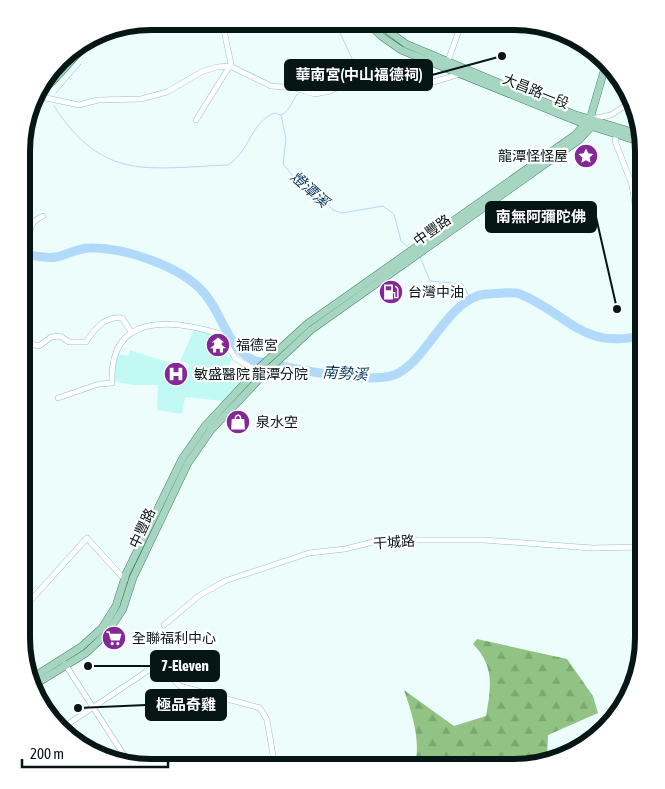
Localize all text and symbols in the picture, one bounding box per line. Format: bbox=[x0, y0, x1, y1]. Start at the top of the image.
callout: 華南宮(中山福德祠) bbox=[285, 60, 432, 90]
text: 華南宮(中山福德祠) bbox=[295, 66, 423, 83]
street label: 大昌路一段 bbox=[501, 70, 571, 112]
place icon: 龍潭怪怪屋 bbox=[573, 143, 599, 169]
place label: 龍潭怪怪屋 bbox=[498, 148, 568, 164]
water label: 燈潭溪 bbox=[288, 168, 334, 212]
callout: 南無阿彌陀佛 bbox=[486, 202, 596, 232]
text: 南無阿彌陀佛 bbox=[496, 208, 586, 225]
street label: 中豐路 bbox=[410, 211, 454, 249]
fuel station icon: 台灣中油 bbox=[378, 279, 404, 305]
place label: 台灣中油 bbox=[408, 284, 464, 300]
temple icon: 福德宮 bbox=[205, 332, 231, 358]
place label: 福德宮 bbox=[236, 337, 278, 353]
hospital icon: 敏盛醫院 龍潭分院 bbox=[163, 361, 189, 387]
water label: 南勢溪 bbox=[322, 363, 370, 383]
place label: 敏盛醫院 龍潭分院 bbox=[194, 366, 308, 382]
shop icon: 泉水空 bbox=[225, 409, 251, 435]
place label: 泉水空 bbox=[256, 414, 298, 430]
street label: 中豐路 bbox=[126, 506, 158, 550]
street label: 干城路 bbox=[372, 533, 416, 551]
supermarket icon: 全聯福利中心 bbox=[101, 625, 127, 651]
place label: 全聯福利中心 bbox=[132, 630, 216, 646]
callout: 7-Eleven bbox=[151, 651, 219, 681]
text: 7-Eleven bbox=[161, 657, 209, 674]
callout: 極品奇雞 bbox=[146, 690, 226, 720]
text: 極品奇雞 bbox=[156, 696, 216, 713]
scale bar bbox=[22, 736, 169, 768]
text: 200 m bbox=[30, 745, 64, 762]

